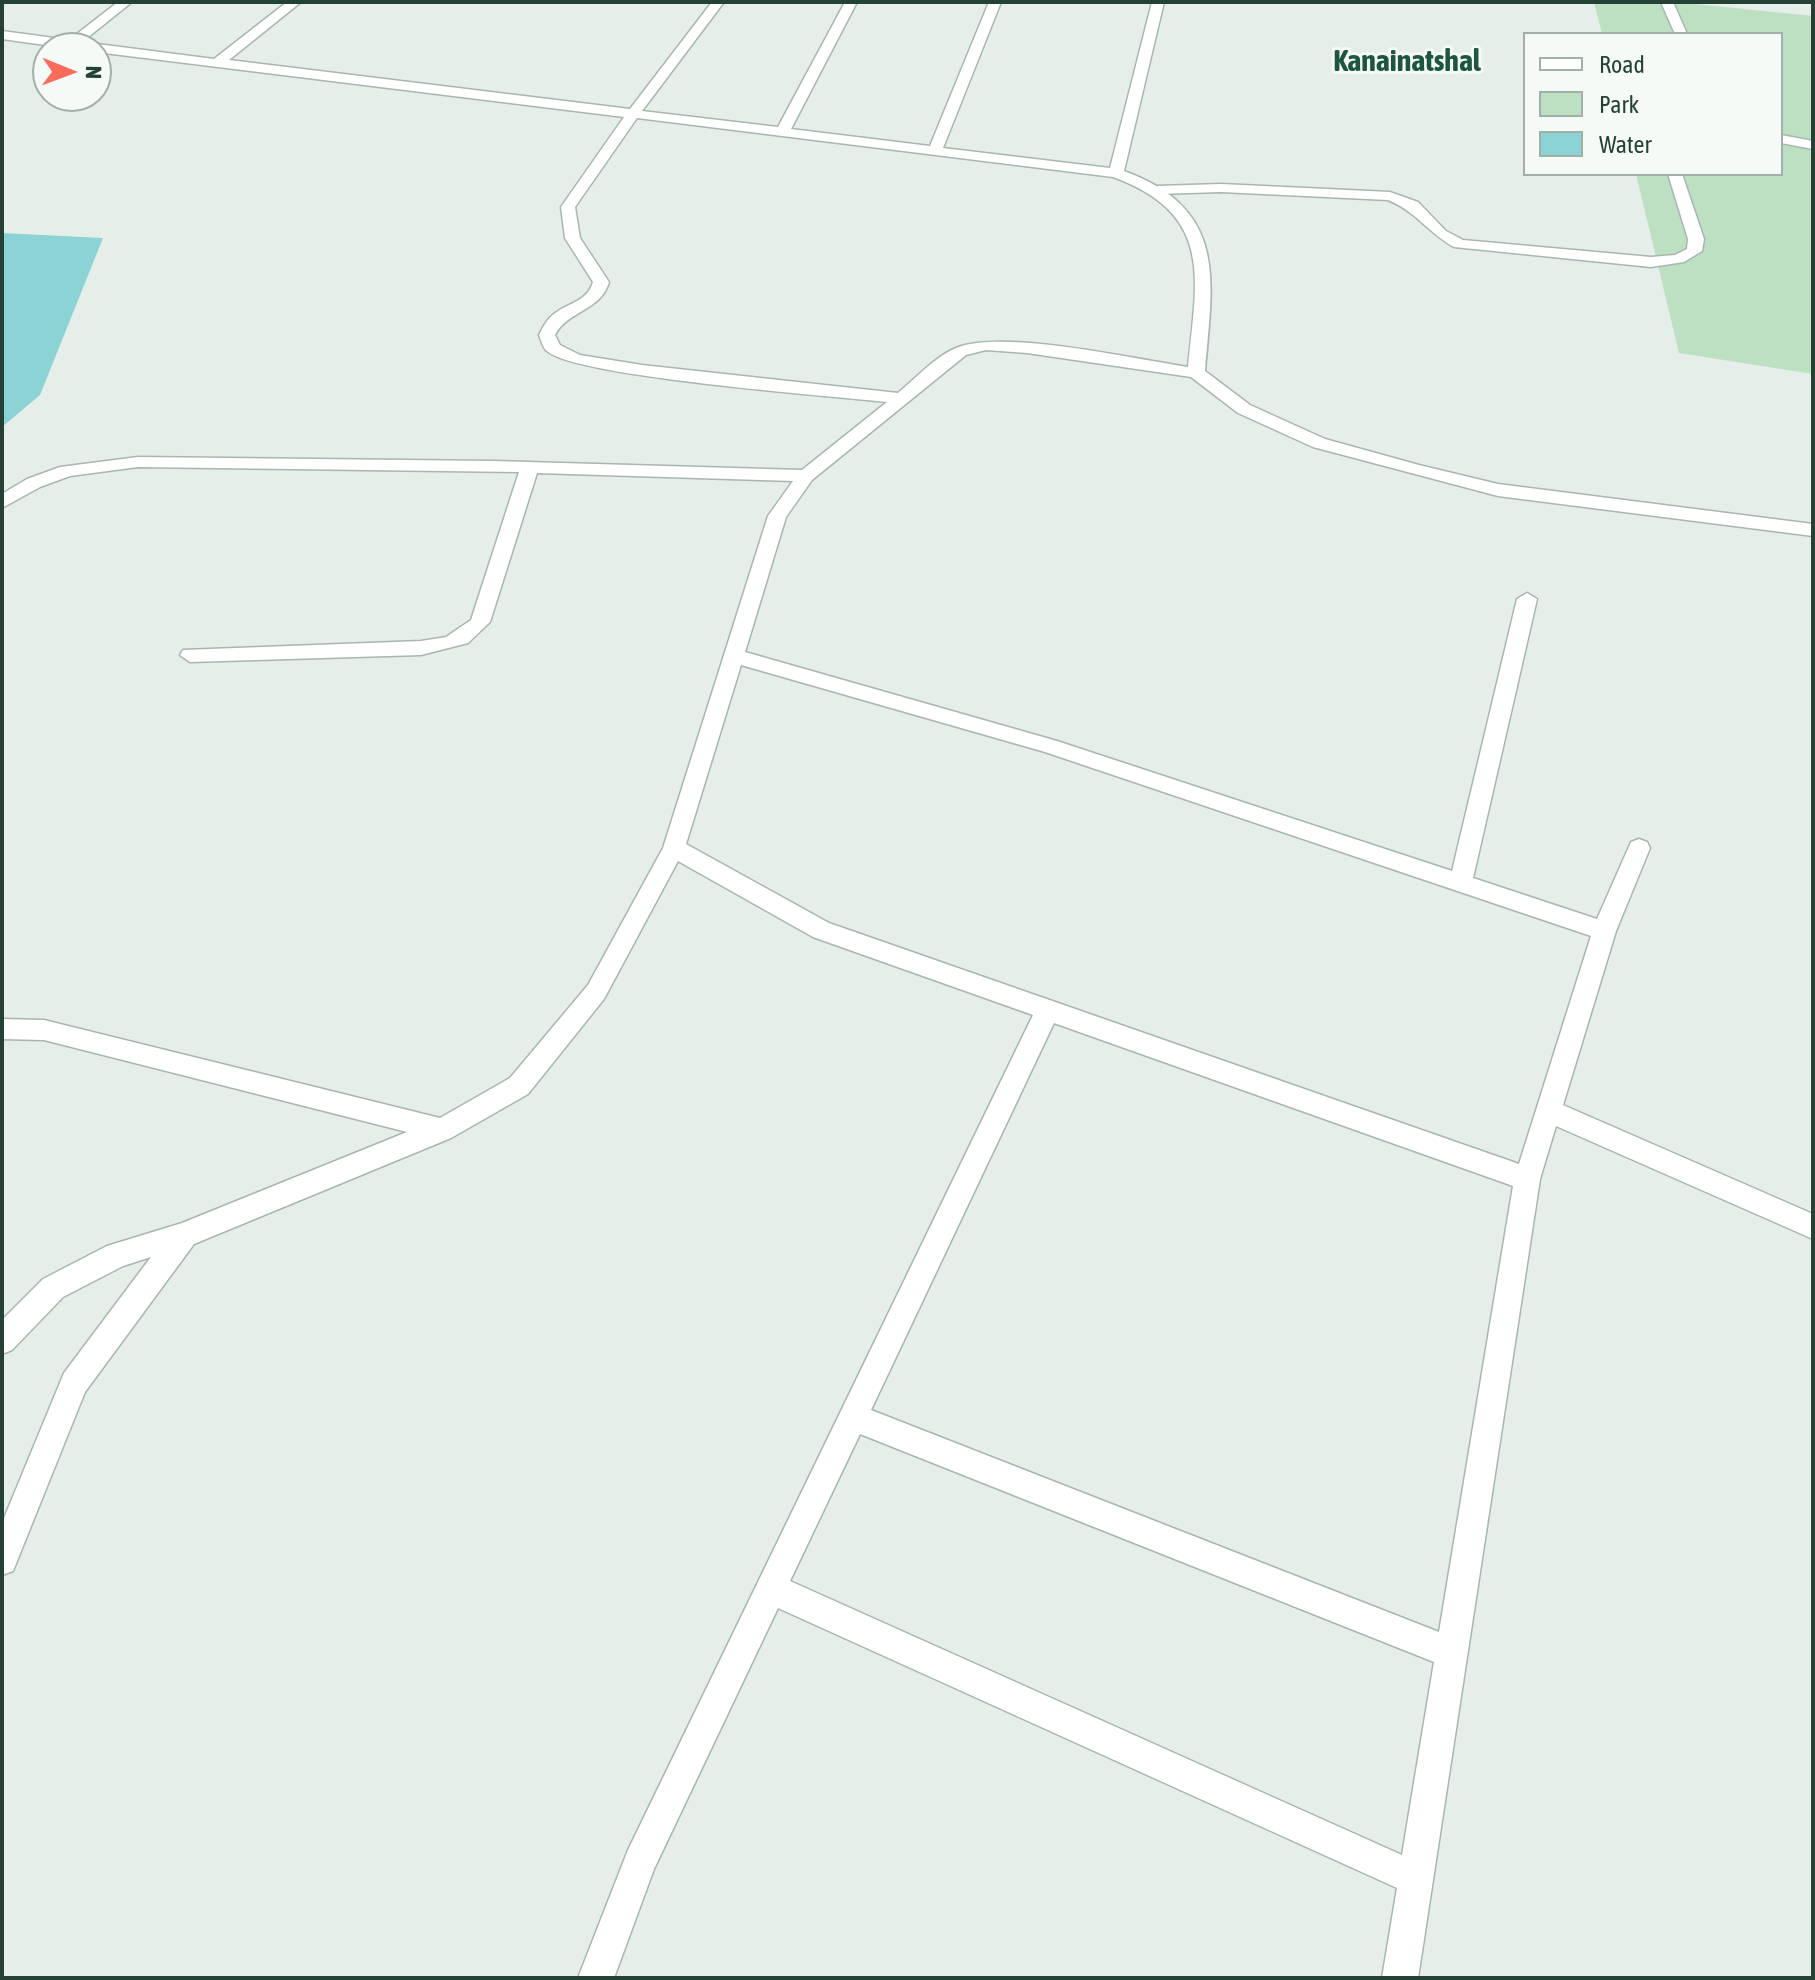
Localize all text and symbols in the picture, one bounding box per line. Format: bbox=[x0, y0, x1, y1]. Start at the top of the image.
north arrow bbox=[32, 32, 112, 112]
legend bbox=[1523, 32, 1783, 176]
district label: Kanainatshal bbox=[1333, 44, 1481, 80]
text: Road bbox=[1599, 51, 1645, 78]
text: N bbox=[81, 66, 107, 79]
text: Park bbox=[1599, 91, 1639, 118]
text: Water bbox=[1599, 131, 1652, 158]

